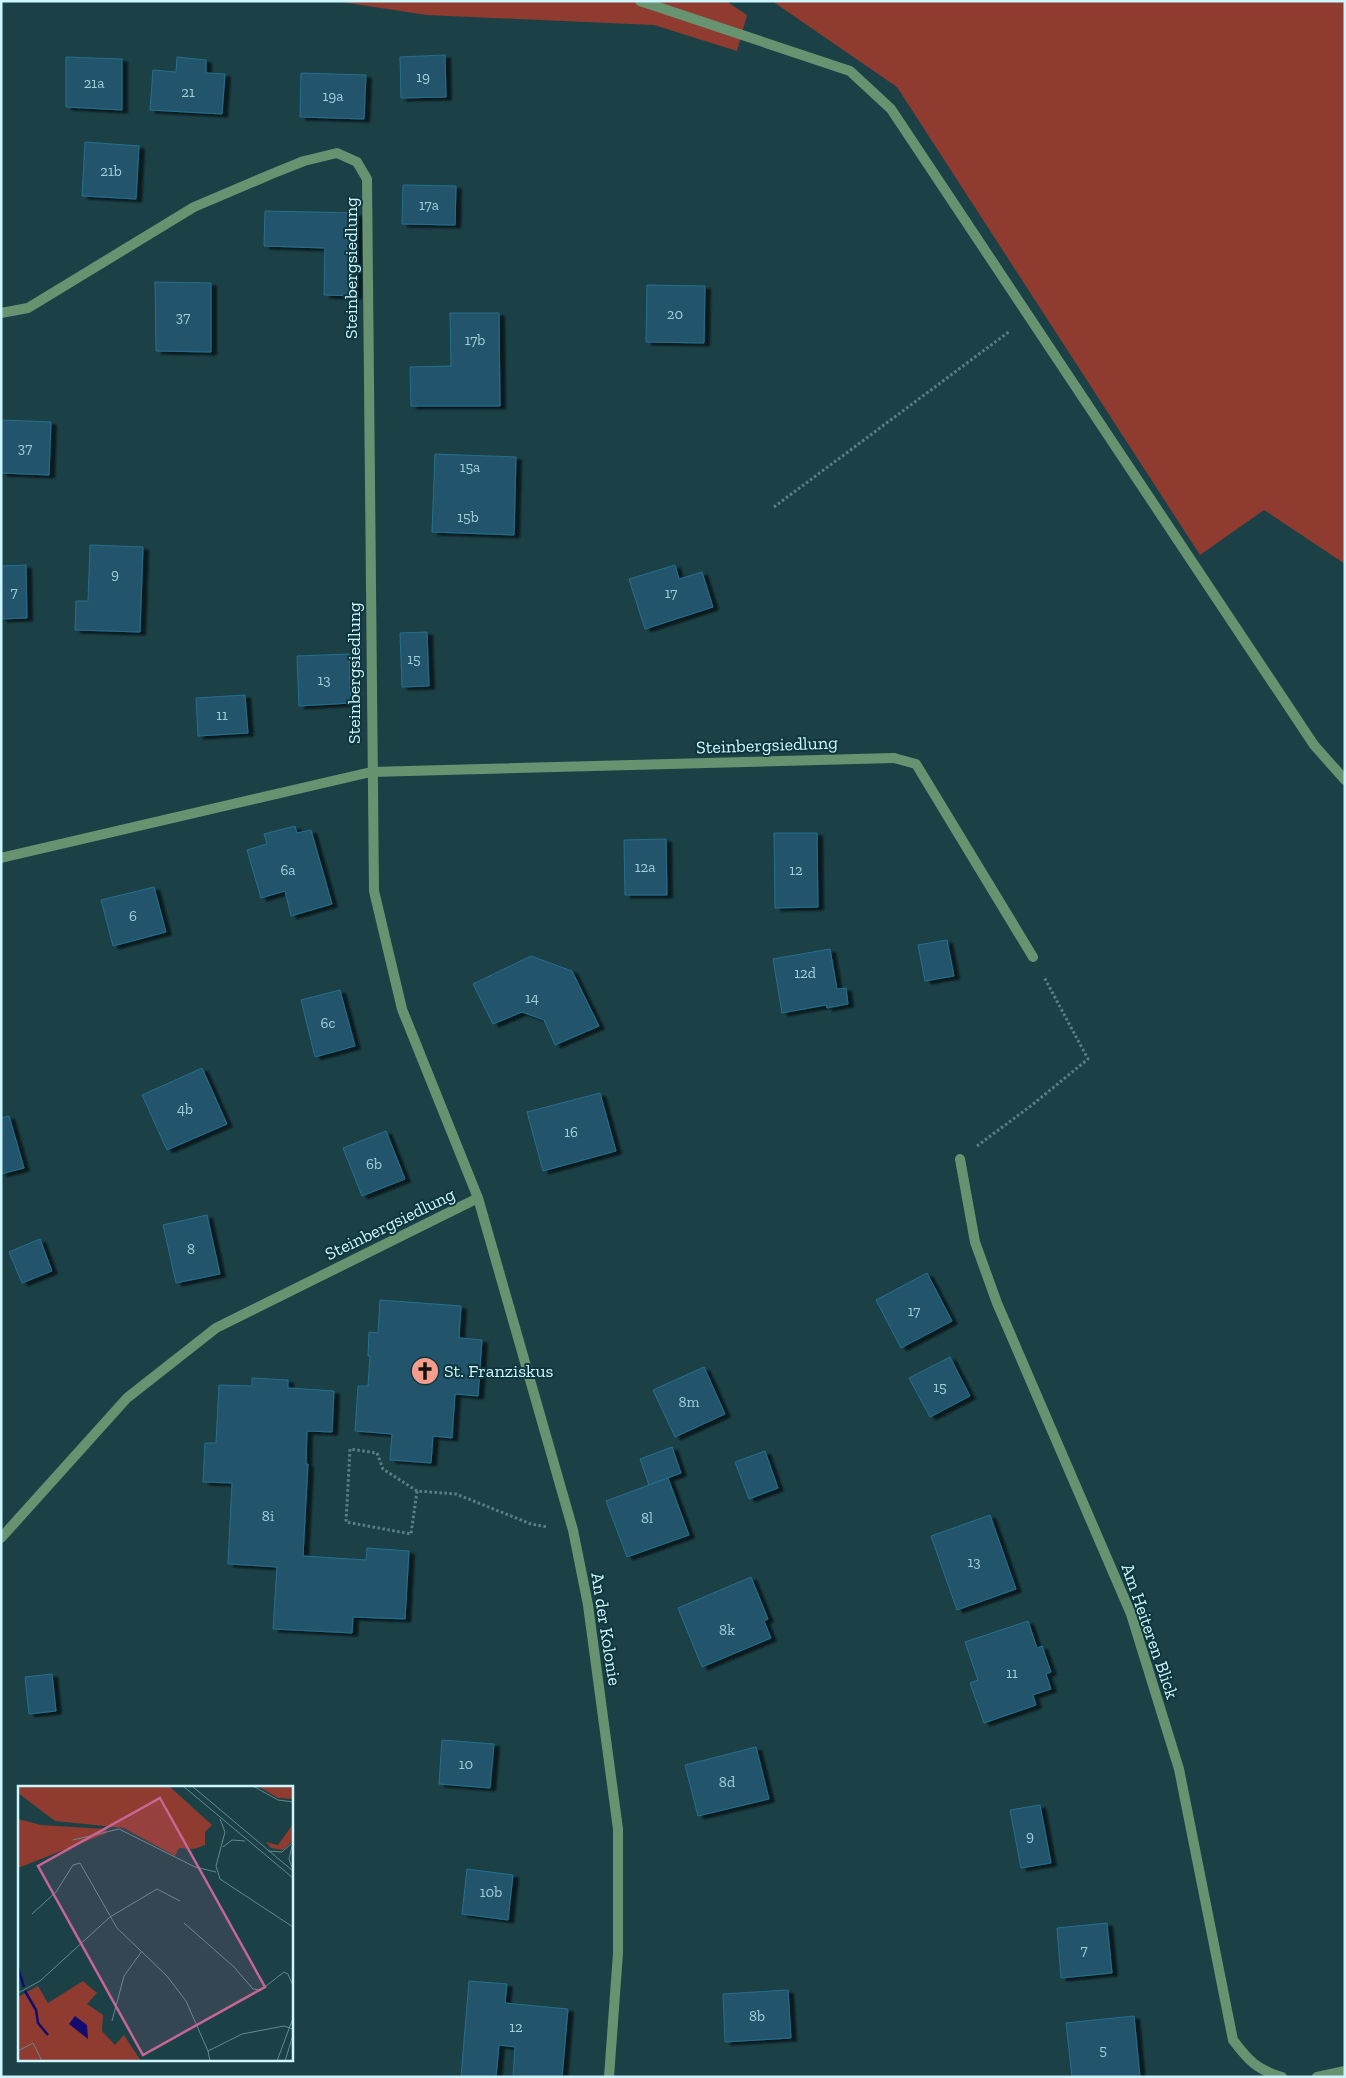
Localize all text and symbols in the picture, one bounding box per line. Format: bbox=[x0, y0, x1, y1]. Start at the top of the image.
house number: 19 bbox=[416, 68, 430, 86]
house number: 21a bbox=[84, 74, 104, 92]
house number: 21 bbox=[181, 83, 195, 101]
house number: 19a bbox=[323, 87, 344, 105]
house number: 21b bbox=[100, 162, 122, 180]
house number: 17a bbox=[419, 196, 439, 214]
street label: Steinbergsiedlung bbox=[340, 197, 362, 339]
house number: 20 bbox=[667, 305, 683, 323]
house number: 37 bbox=[176, 308, 190, 326]
house number: 17b bbox=[465, 331, 485, 349]
house number: 37 bbox=[18, 439, 32, 457]
house number: 15a bbox=[460, 458, 480, 476]
house number: 15b bbox=[457, 508, 479, 526]
house number: 9 bbox=[111, 565, 119, 583]
house number: 7 bbox=[10, 583, 18, 601]
house number: 17 bbox=[665, 584, 677, 602]
street label: Steinbergsiedlung bbox=[343, 602, 365, 744]
house number: 15 bbox=[407, 650, 421, 668]
house number: 13 bbox=[317, 671, 331, 689]
house number: 11 bbox=[216, 706, 228, 724]
street label: Steinbergsiedlung bbox=[696, 732, 838, 758]
house number: 12a bbox=[635, 858, 655, 876]
house number: 6a bbox=[280, 861, 296, 879]
house number: 12 bbox=[789, 861, 803, 879]
house number: 6 bbox=[129, 907, 137, 925]
house number: 12d bbox=[794, 964, 817, 982]
house number: 14 bbox=[525, 989, 539, 1007]
house number: 6c bbox=[321, 1014, 336, 1032]
house number: 4b bbox=[177, 1100, 193, 1118]
house number: 16 bbox=[564, 1123, 578, 1141]
house number: 6b bbox=[366, 1155, 382, 1173]
street label: Steinbergsiedlung bbox=[321, 1183, 459, 1265]
house number: 8 bbox=[187, 1240, 195, 1258]
house number: 17 bbox=[908, 1302, 920, 1320]
church icon: St. Franziskus bbox=[410, 1356, 440, 1386]
place label: St. Franziskus bbox=[444, 1360, 554, 1382]
house number: 15 bbox=[933, 1378, 947, 1396]
house number: 8m bbox=[678, 1393, 700, 1411]
house number: 8i bbox=[262, 1507, 274, 1525]
house number: 8l bbox=[641, 1509, 653, 1527]
house number: 13 bbox=[967, 1553, 981, 1571]
street label: Am Heiteren Blick bbox=[1117, 1560, 1184, 1702]
street label: An der Kolonie bbox=[586, 1571, 626, 1687]
house number: 8k bbox=[719, 1621, 735, 1639]
house number: 11 bbox=[1006, 1664, 1018, 1682]
house number: 10 bbox=[459, 1755, 473, 1773]
house number: 8d bbox=[719, 1773, 736, 1791]
inset map bbox=[18, 1786, 292, 2060]
house number: 9 bbox=[1026, 1827, 1034, 1845]
house number: 10b bbox=[480, 1883, 502, 1901]
house number: 7 bbox=[1080, 1941, 1088, 1959]
house number: 8b bbox=[749, 2007, 765, 2025]
house number: 12 bbox=[509, 2018, 523, 2036]
house number: 5 bbox=[1099, 2041, 1107, 2059]

